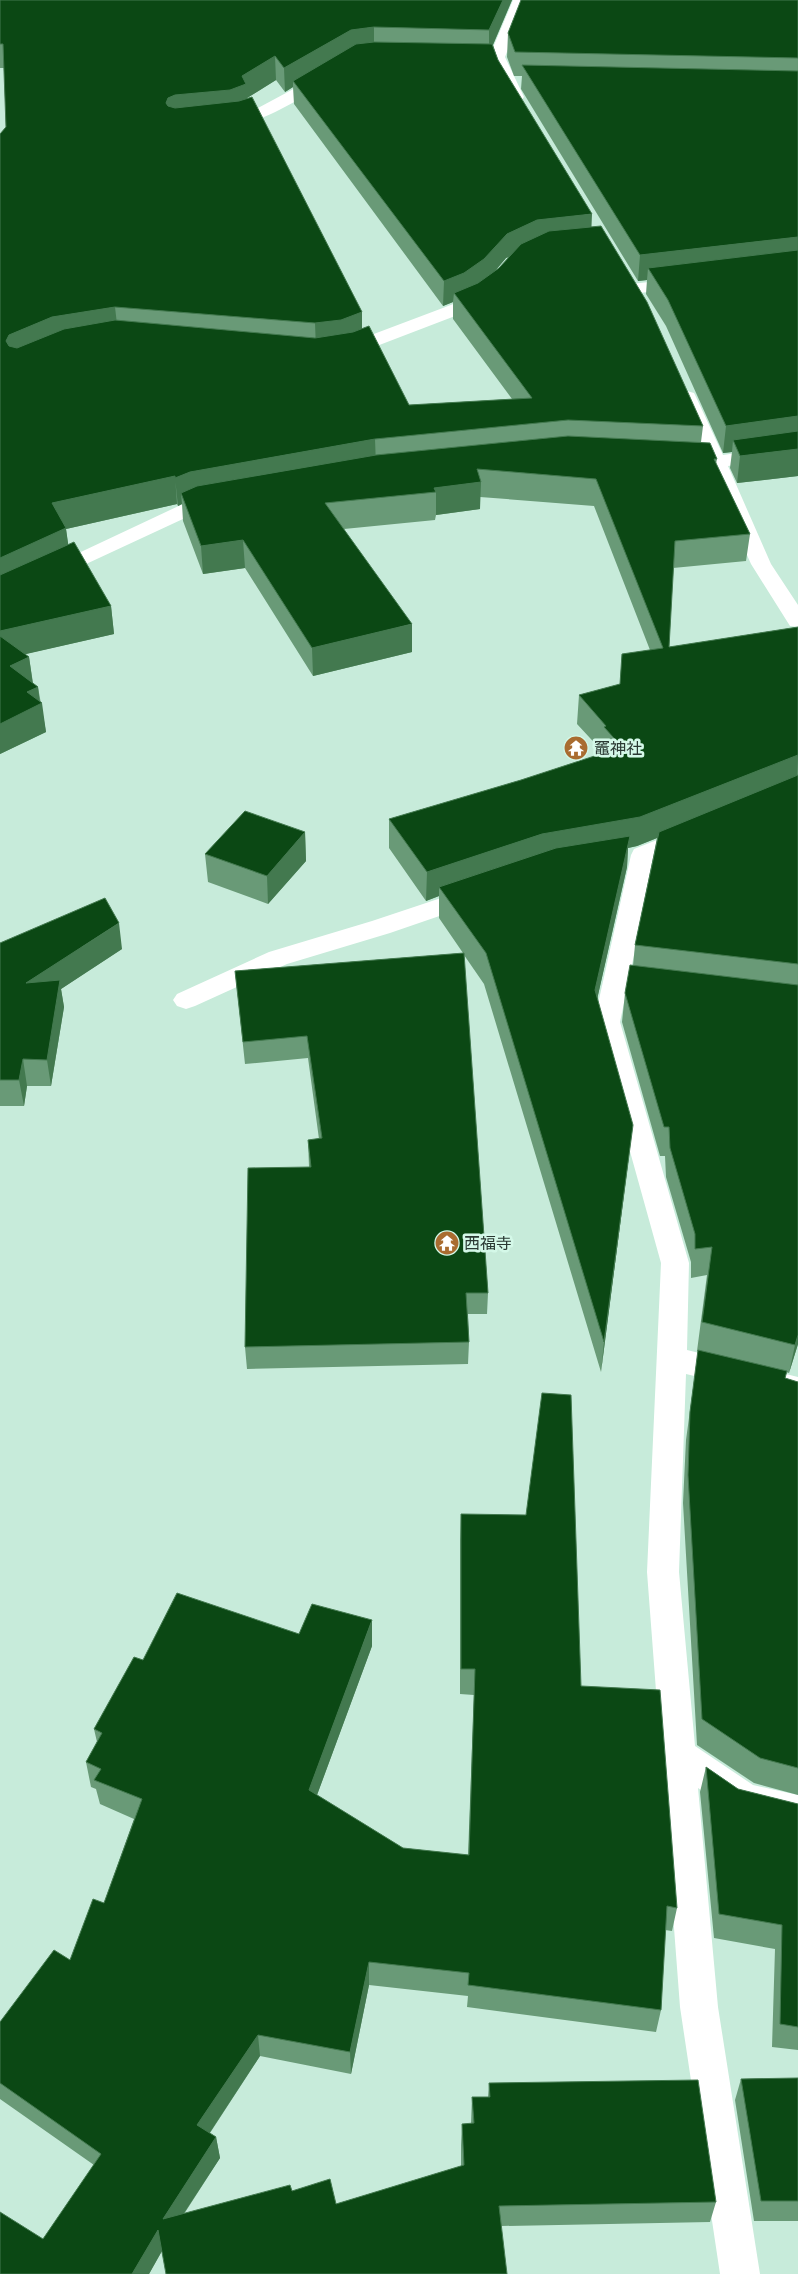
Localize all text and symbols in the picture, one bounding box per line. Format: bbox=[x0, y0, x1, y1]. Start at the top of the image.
temple icon: 竈神社 bbox=[563, 735, 589, 761]
place label: 竈神社 bbox=[594, 738, 642, 758]
temple icon: 西福寺 bbox=[434, 1230, 460, 1256]
place label: 西福寺 bbox=[464, 1233, 512, 1253]

